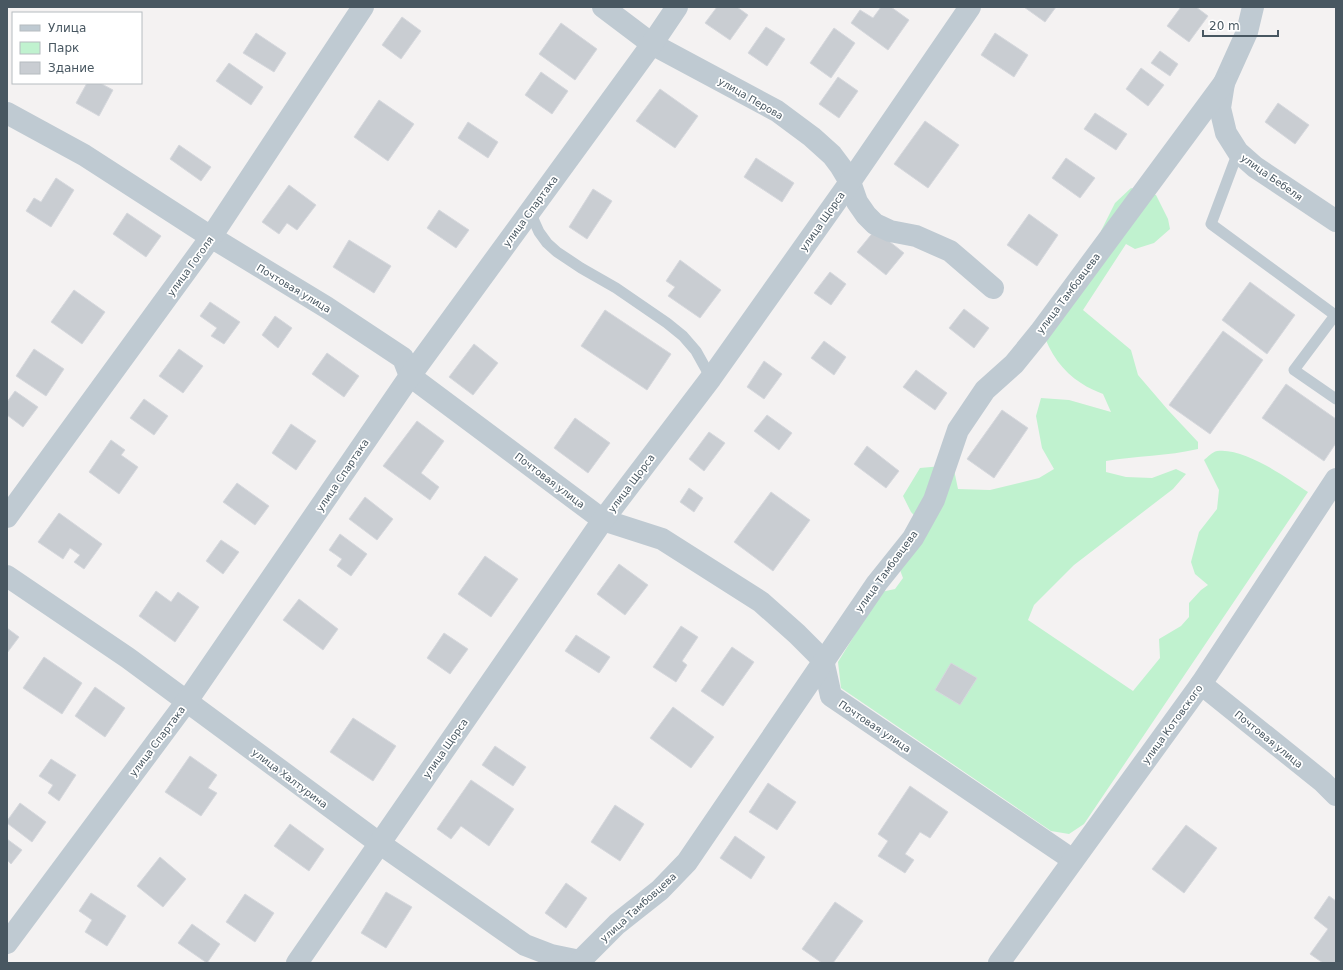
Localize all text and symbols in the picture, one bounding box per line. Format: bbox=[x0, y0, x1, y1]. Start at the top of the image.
legend bbox=[12, 12, 142, 84]
scale bar bbox=[1203, 12, 1278, 38]
text: 20 m bbox=[1209, 19, 1240, 33]
text: Улица bbox=[48, 21, 86, 35]
text: Парк bbox=[48, 41, 79, 55]
text: Здание bbox=[48, 61, 94, 75]
street label: улица Перова bbox=[716, 75, 785, 121]
street label: улица Бебеля bbox=[1239, 152, 1305, 203]
street label: улица Спартака bbox=[501, 174, 560, 249]
street label: улица Щорса bbox=[798, 189, 847, 253]
street label: улица Гоголя bbox=[165, 234, 216, 298]
street label: улица Тамбовцева bbox=[1035, 251, 1102, 336]
street label: Почтовая улица bbox=[255, 262, 333, 315]
street label: улица Спартака bbox=[314, 437, 371, 514]
street label: Почтовая улица bbox=[513, 451, 587, 510]
street label: улица Щорса bbox=[606, 452, 657, 515]
street label: улица Тамбовцева bbox=[853, 528, 920, 614]
street label: улица Котовского bbox=[1140, 683, 1205, 766]
street label: Почтовая улица bbox=[837, 698, 913, 755]
street label: улица Спартака bbox=[127, 704, 187, 779]
street label: Почтовая улица bbox=[1232, 709, 1305, 770]
street label: улица Щорса bbox=[421, 716, 470, 780]
street label: улица Халтурина bbox=[250, 746, 330, 810]
street label: улица Тамбовцева bbox=[598, 871, 678, 944]

